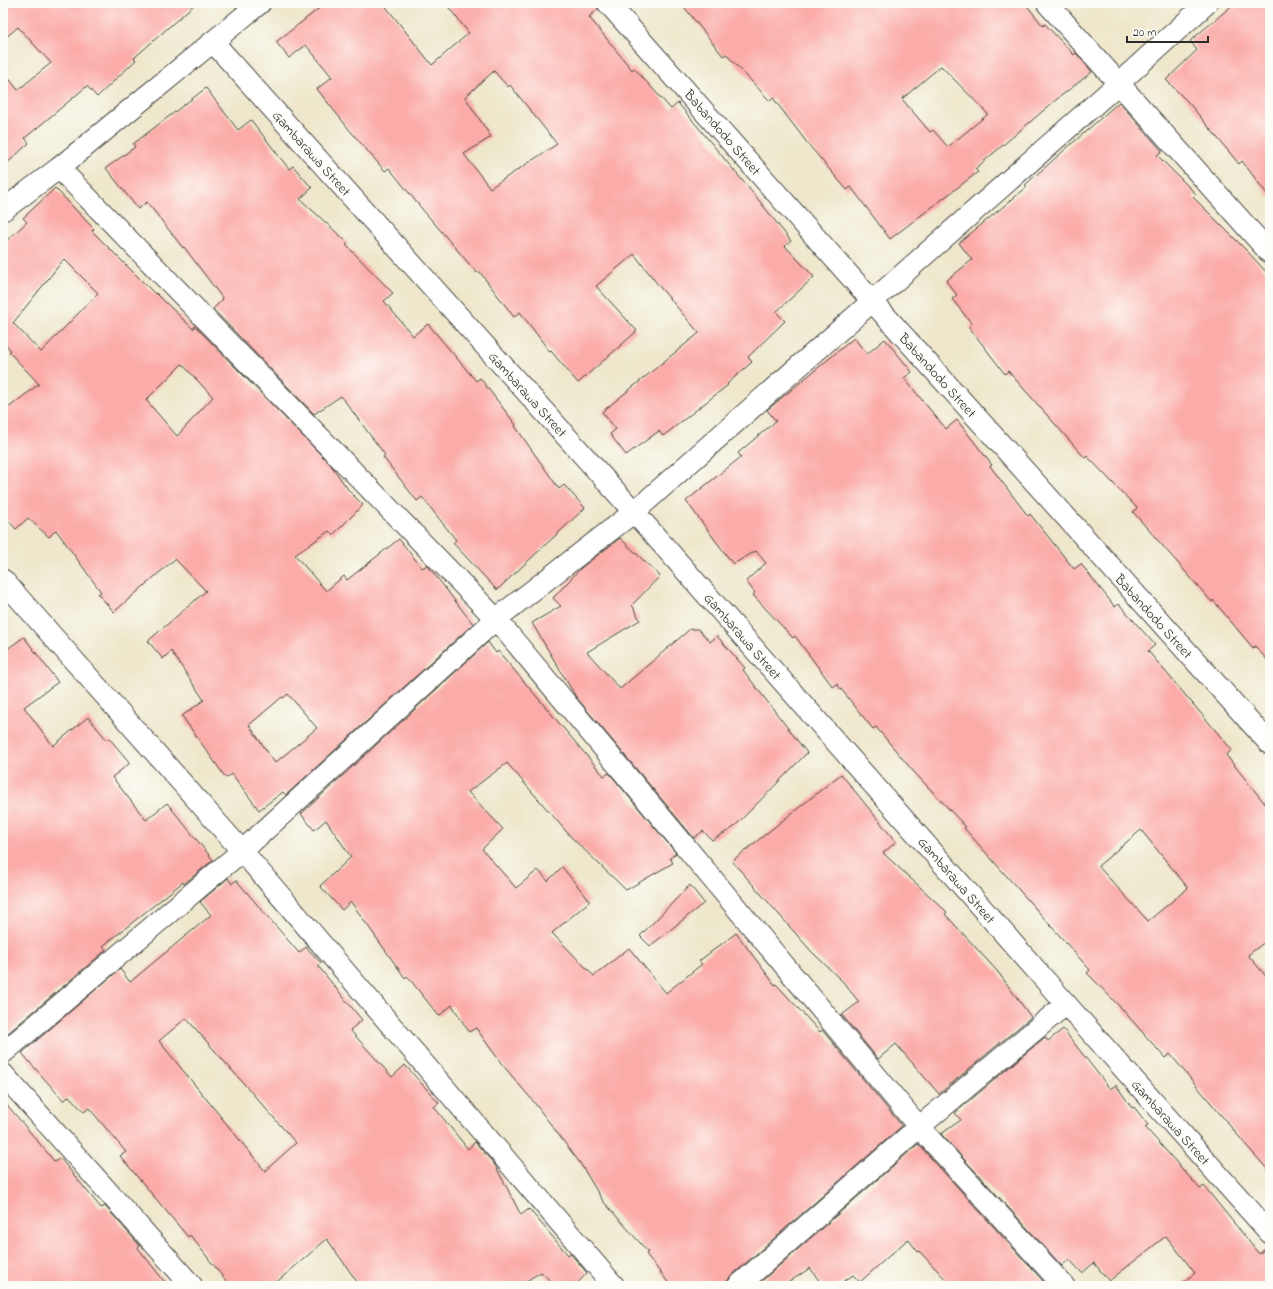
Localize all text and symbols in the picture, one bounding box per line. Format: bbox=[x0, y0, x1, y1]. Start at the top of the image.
scale bar bbox=[1127, 18, 1208, 44]
text: 20 m bbox=[1133, 24, 1156, 42]
street label: Babandodo Street bbox=[678, 85, 765, 181]
street label: Gambarawa Street bbox=[266, 106, 356, 202]
street label: Babandodo Street bbox=[892, 328, 981, 423]
street label: Gambarawa Street bbox=[482, 347, 572, 443]
street label: Babandodo Street bbox=[1108, 569, 1197, 664]
street label: Gambarawa Street bbox=[698, 589, 786, 685]
street label: Gambarawa Street bbox=[912, 833, 1000, 929]
street label: Gambarawa Street bbox=[1125, 1075, 1215, 1171]

